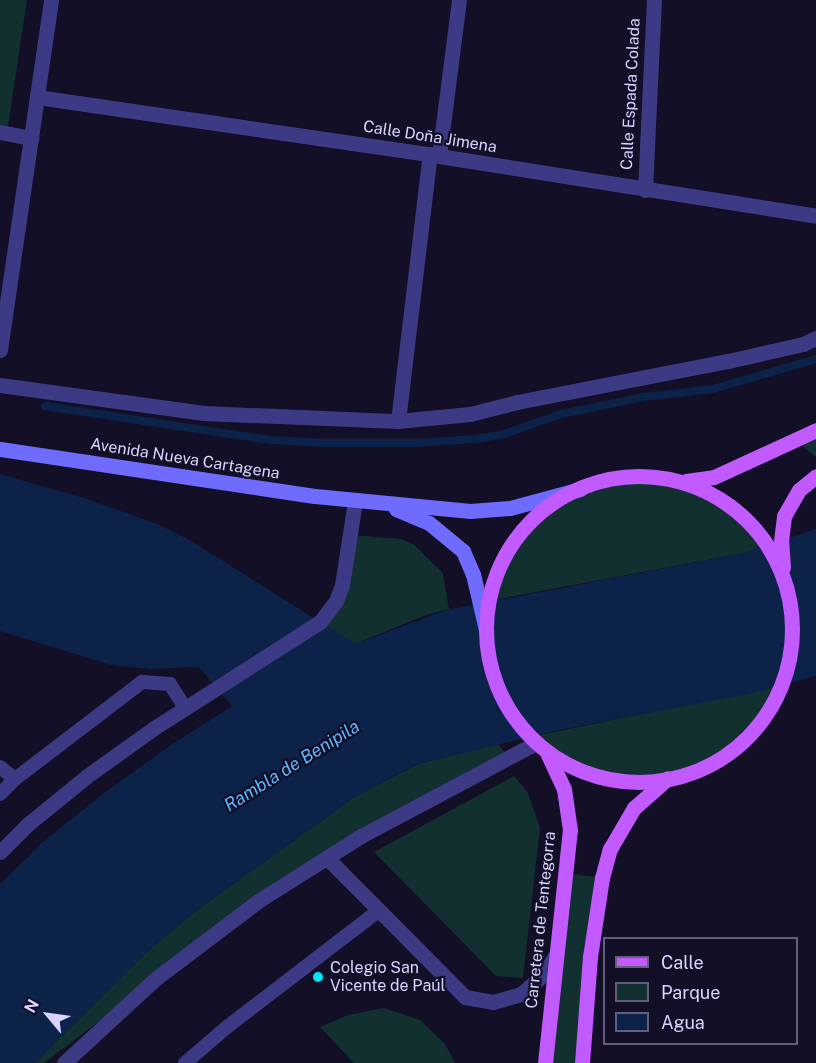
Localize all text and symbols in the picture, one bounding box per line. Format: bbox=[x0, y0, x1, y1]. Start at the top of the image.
street label: Calle Espada Colada bbox=[617, 17, 645, 171]
street label: Calle Doña Jimena bbox=[362, 117, 498, 157]
street label: Avenida Nueva Cartagena bbox=[89, 435, 281, 483]
water label: Rambla de Benipila bbox=[220, 716, 364, 816]
street label: Carretera de Tentegorra bbox=[522, 830, 560, 1010]
legend bbox=[603, 937, 798, 1045]
text: Calle bbox=[661, 952, 704, 973]
place label: Colegio San Vicente de Paúl bbox=[330, 958, 446, 996]
marker: Colegio San Vicente de Paúl bbox=[311, 970, 325, 984]
text: Parque bbox=[661, 982, 721, 1003]
north arrow bbox=[18, 985, 78, 1045]
text: N bbox=[20, 996, 43, 1016]
text: Agua bbox=[661, 1012, 705, 1033]

